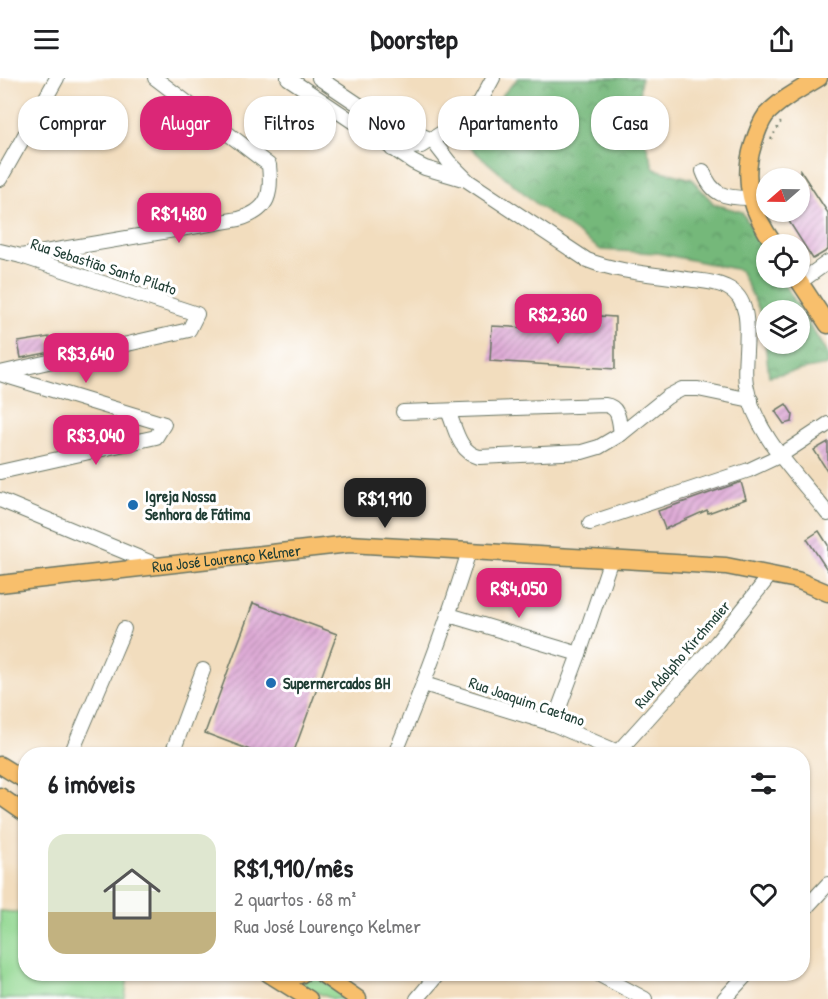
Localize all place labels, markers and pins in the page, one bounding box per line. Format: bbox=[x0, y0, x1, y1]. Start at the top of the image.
pin: R$1,480 bbox=[124, 193, 234, 244]
pin: R$2,360 bbox=[503, 294, 613, 345]
pin: R$3,640 bbox=[31, 333, 141, 384]
pin: R$3,040 bbox=[41, 415, 151, 466]
pin: R$1,910 bbox=[330, 478, 440, 529]
place label: Igreja Nossa Senhora de Fátima bbox=[145, 485, 251, 525]
marker: Igreja Nossa Senhora de Fátima bbox=[126, 498, 140, 512]
pin: R$4,050 bbox=[464, 568, 574, 619]
place label: Supermercados BH bbox=[283, 672, 391, 695]
marker: Supermercados BH bbox=[264, 676, 278, 690]

